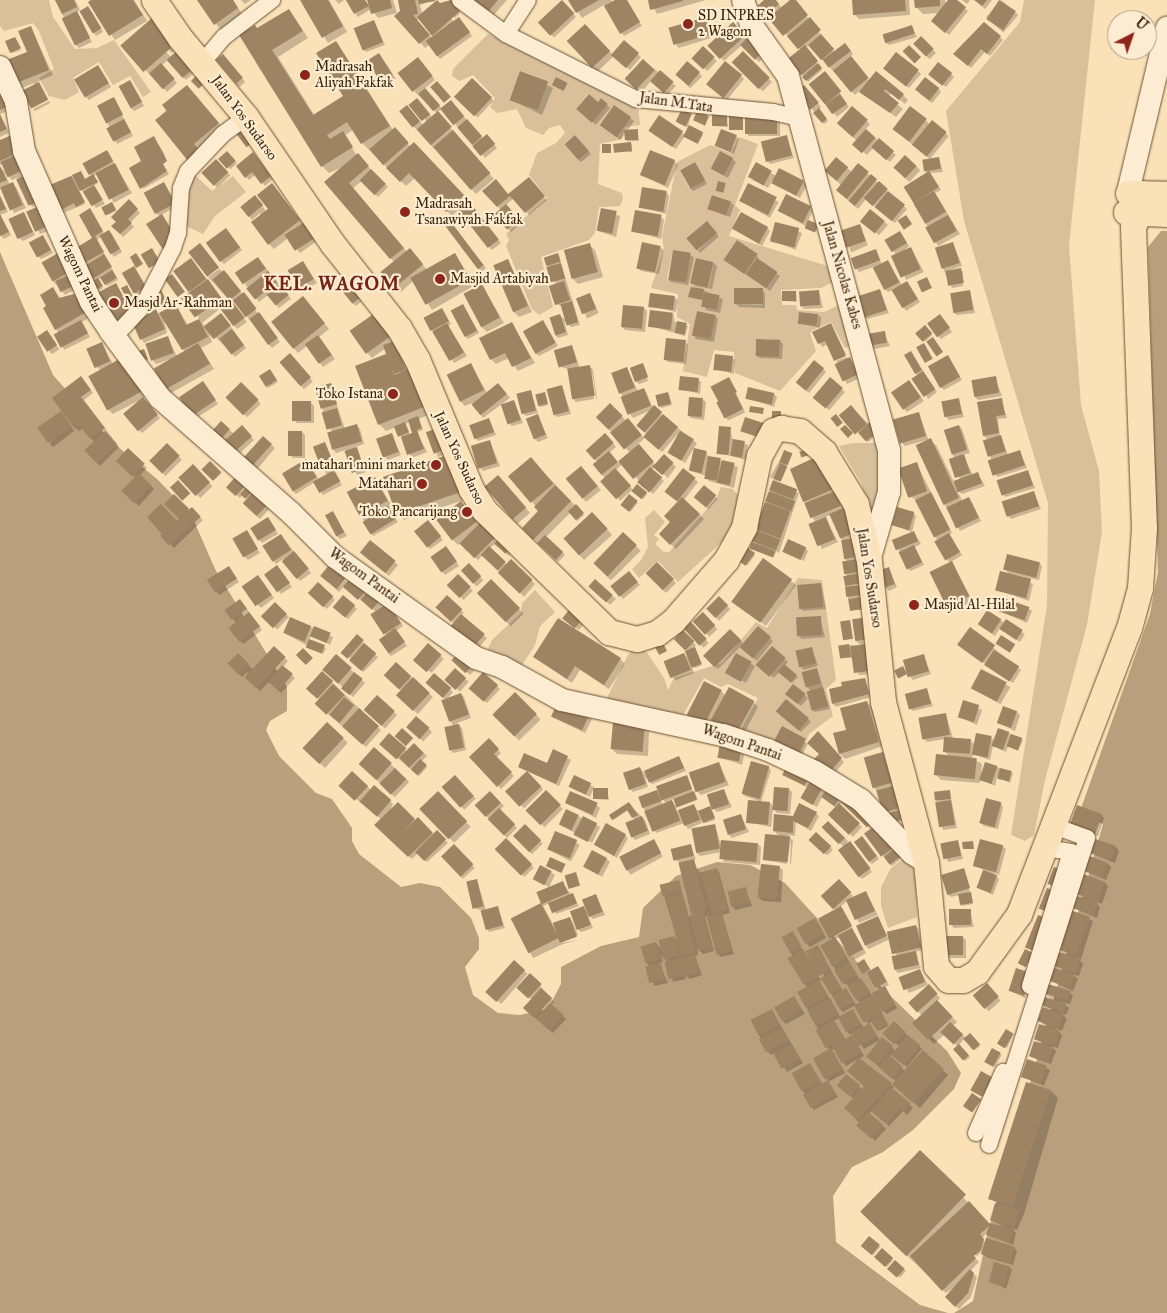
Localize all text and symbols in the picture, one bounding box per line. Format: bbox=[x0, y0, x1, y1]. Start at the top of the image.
place label: SD INPRES 2 Wagom bbox=[698, 8, 774, 40]
north arrow bbox=[1107, 10, 1157, 60]
text: U bbox=[1132, 14, 1151, 34]
marker: SD INPRES 2 Wagom bbox=[682, 18, 694, 30]
place label: Madrasah Aliyah Fakfak bbox=[315, 59, 393, 92]
marker: Madrasah Aliyah Fakfak bbox=[299, 69, 311, 81]
street label: Jalan Yos Sudarso bbox=[208, 72, 280, 164]
street label: Jalan M.Tata bbox=[638, 90, 714, 116]
place label: Madrasah Tsanawiyah Fakfak bbox=[415, 196, 523, 228]
marker: Madrasah Tsanawiyah Fakfak bbox=[399, 206, 411, 218]
street label: Jalan Nicolas Kabes bbox=[819, 219, 865, 331]
street label: Wagom Pantai bbox=[54, 233, 106, 315]
place label: Masjid Artabiyah bbox=[450, 271, 549, 287]
district label: KEL. WAGOM bbox=[263, 273, 401, 295]
marker: Masjid Artabiyah bbox=[434, 273, 446, 285]
place label: Masjd Ar-Rahman bbox=[124, 295, 232, 311]
marker: Masjd Ar-Rahman bbox=[108, 297, 120, 309]
place label: Toko Istana bbox=[316, 386, 383, 402]
marker: Toko Istana bbox=[387, 388, 399, 400]
street label: Jalan Yos Sudarso bbox=[430, 409, 488, 507]
place label: matahari mini market bbox=[302, 457, 426, 473]
marker: matahari mini market bbox=[430, 459, 442, 471]
place label: Matahari bbox=[358, 476, 412, 492]
marker: Matahari bbox=[416, 478, 428, 490]
place label: Toko Pancarijang bbox=[359, 504, 457, 520]
marker: Toko Pancarijang bbox=[461, 506, 473, 518]
street label: Jalan Yos Sudarso bbox=[853, 527, 885, 629]
street label: Wagom Pantai bbox=[326, 545, 402, 607]
place label: Masjid Al-Hilal bbox=[924, 597, 1015, 613]
marker: Masjid Al-Hilal bbox=[908, 599, 920, 611]
street label: Wagom Pantai bbox=[700, 722, 784, 764]

